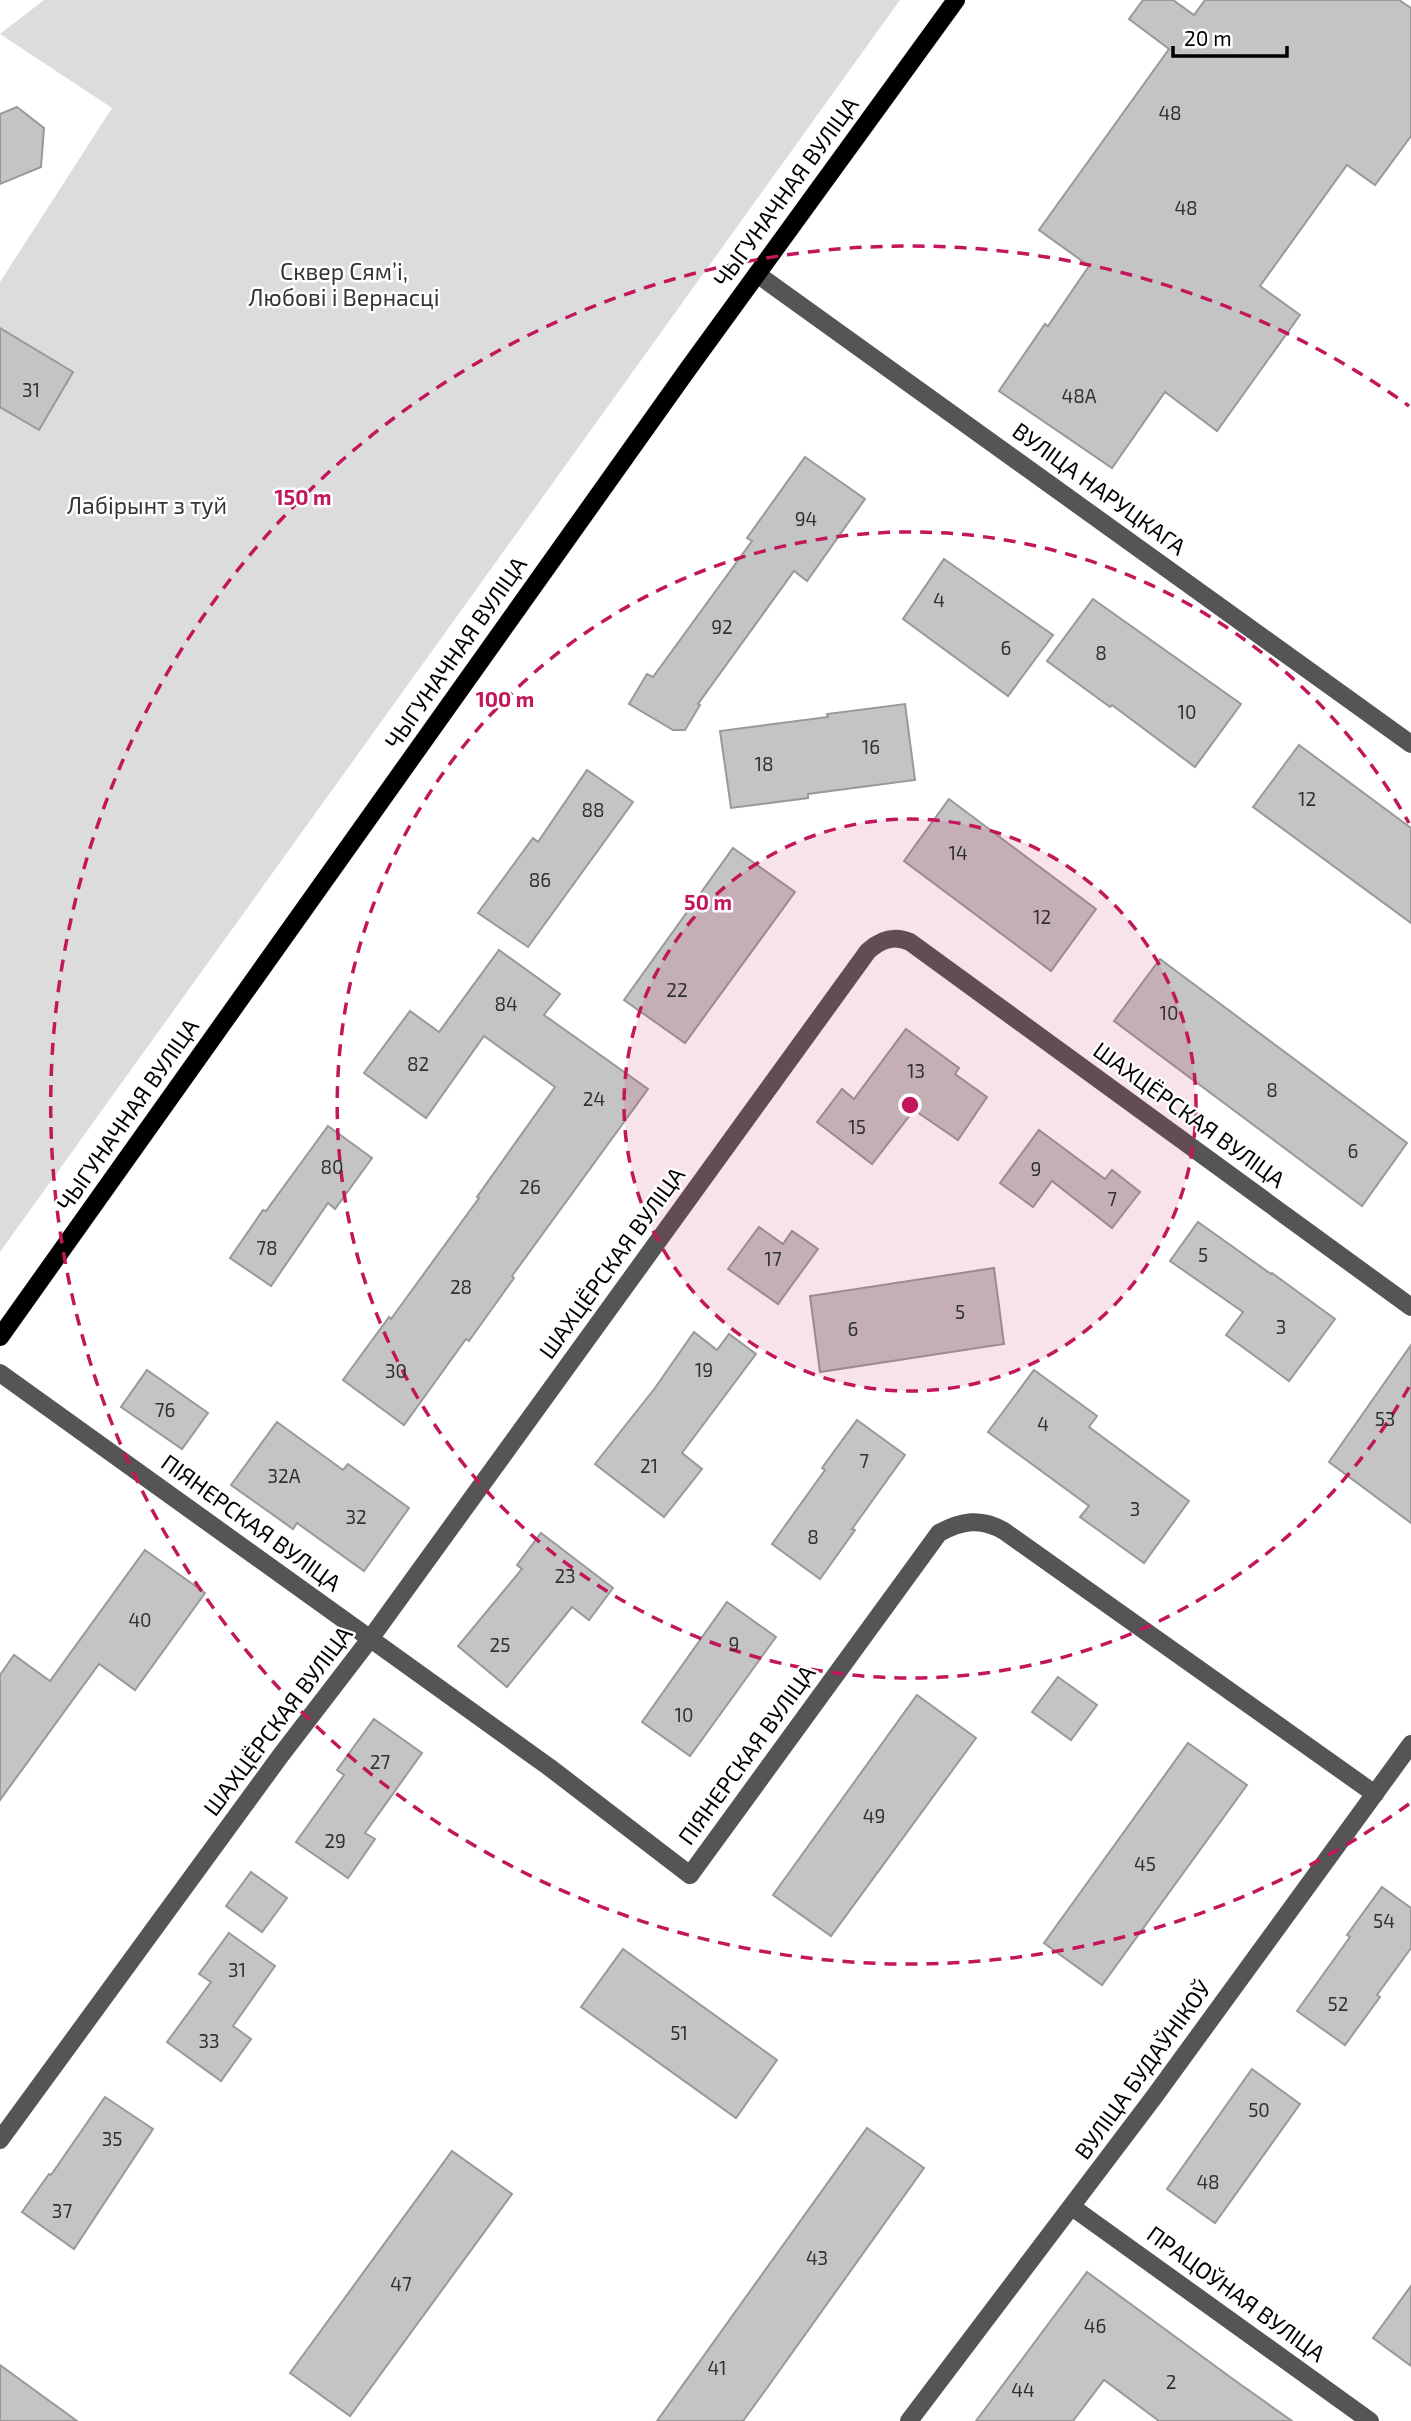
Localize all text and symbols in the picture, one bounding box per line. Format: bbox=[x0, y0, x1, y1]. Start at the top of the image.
scale bar bbox=[1173, 14, 1287, 58]
text: 20 m bbox=[1184, 25, 1232, 50]
street label: ЧЫГУНАЧНАЯ ВУЛІЦА bbox=[707, 90, 864, 292]
house number: 48 bbox=[1158, 101, 1182, 124]
house number: 48 bbox=[1174, 196, 1198, 219]
park label: Сквер Сямʼі, Любові і Вернасці bbox=[248, 257, 440, 311]
house number: 31 bbox=[22, 378, 40, 401]
house number: 48А bbox=[1061, 384, 1097, 407]
street label: ВУЛІЦА НАРУЦКАГА bbox=[1008, 416, 1192, 561]
text: 150 m bbox=[275, 484, 331, 509]
park label: Лабірынт з туй bbox=[67, 491, 227, 520]
house number: 94 bbox=[795, 507, 817, 530]
street label: ЧЫГУНАЧНАЯ ВУЛІЦА bbox=[378, 550, 532, 754]
house number: 4 bbox=[933, 588, 945, 611]
house number: 92 bbox=[711, 615, 733, 638]
house number: 6 bbox=[1001, 636, 1011, 659]
house number: 8 bbox=[1095, 641, 1107, 664]
text: 100 m bbox=[476, 686, 534, 711]
house number: 10 bbox=[1177, 700, 1197, 723]
house number: 16 bbox=[862, 735, 880, 758]
house number: 18 bbox=[754, 752, 774, 775]
house number: 12 bbox=[1298, 787, 1316, 810]
house number: 88 bbox=[581, 798, 605, 821]
house number: 14 bbox=[948, 841, 968, 864]
house number: 86 bbox=[529, 868, 551, 891]
text: 50 m bbox=[684, 889, 732, 914]
house number: 12 bbox=[1033, 905, 1051, 928]
house number: 22 bbox=[666, 978, 688, 1001]
house number: 84 bbox=[494, 992, 518, 1015]
house number: 10 bbox=[1159, 1001, 1179, 1024]
street label: ЧЫГУНАЧНАЯ ВУЛІЦА bbox=[50, 1012, 204, 1216]
street label: ШАХЦЁРСКАЯ ВУЛІЦА bbox=[1088, 1035, 1291, 1194]
house number: 82 bbox=[407, 1052, 429, 1075]
house number: 13 bbox=[907, 1059, 925, 1082]
house number: 8 bbox=[1266, 1078, 1278, 1101]
house number: 24 bbox=[583, 1087, 605, 1110]
centre of rings bbox=[898, 1093, 922, 1117]
house number: 15 bbox=[848, 1115, 866, 1138]
house number: 6 bbox=[1348, 1139, 1358, 1162]
house number: 80 bbox=[321, 1155, 344, 1178]
house number: 9 bbox=[1031, 1157, 1041, 1180]
street label: ШАХЦЁРСКАЯ ВУЛІЦА bbox=[532, 1161, 691, 1364]
house number: 26 bbox=[519, 1175, 541, 1198]
house number: 7 bbox=[1107, 1187, 1117, 1210]
house number: 78 bbox=[256, 1236, 278, 1259]
house number: 5 bbox=[1198, 1243, 1208, 1266]
house number: 17 bbox=[764, 1247, 782, 1270]
house number: 28 bbox=[450, 1275, 472, 1298]
house number: 5 bbox=[955, 1300, 965, 1323]
house number: 3 bbox=[1276, 1315, 1286, 1338]
house number: 6 bbox=[848, 1317, 858, 1340]
house number: 19 bbox=[695, 1358, 713, 1381]
house number: 30 bbox=[385, 1359, 407, 1382]
house number: 76 bbox=[155, 1398, 175, 1421]
house number: 53 bbox=[1375, 1407, 1395, 1430]
house number: 4 bbox=[1037, 1412, 1049, 1435]
street label: ПІЯНЕРСКАЯ ВУЛІЦА bbox=[156, 1448, 347, 1597]
house number: 7 bbox=[859, 1449, 869, 1472]
house number: 21 bbox=[640, 1454, 658, 1477]
house number: 32А bbox=[267, 1464, 301, 1487]
house number: 3 bbox=[1130, 1497, 1140, 1520]
house number: 32 bbox=[345, 1505, 367, 1528]
house number: 8 bbox=[807, 1525, 819, 1548]
house number: 23 bbox=[554, 1564, 576, 1587]
house number: 40 bbox=[128, 1608, 152, 1631]
street label: ШАХЦЁРСКАЯ ВУЛІЦА bbox=[197, 1620, 358, 1821]
house number: 9 bbox=[729, 1632, 739, 1655]
house number: 25 bbox=[490, 1633, 510, 1656]
street label: ПІЯНЕРСКАЯ ВУЛІЦА bbox=[672, 1659, 821, 1850]
house number: 10 bbox=[674, 1703, 694, 1726]
house number: 27 bbox=[370, 1750, 390, 1773]
house number: 49 bbox=[863, 1804, 885, 1827]
house number: 29 bbox=[324, 1829, 346, 1852]
house number: 45 bbox=[1134, 1852, 1156, 1875]
house number: 54 bbox=[1373, 1909, 1395, 1932]
house number: 31 bbox=[228, 1958, 246, 1981]
street label: ВУЛІЦА БУДАЎНІКОЎ bbox=[1068, 1974, 1217, 2164]
house number: 52 bbox=[1328, 1992, 1348, 2015]
house number: 51 bbox=[670, 2021, 688, 2044]
house number: 33 bbox=[198, 2029, 220, 2052]
house number: 50 bbox=[1248, 2098, 1270, 2121]
house number: 35 bbox=[102, 2127, 122, 2150]
house number: 48 bbox=[1196, 2170, 1220, 2193]
house number: 37 bbox=[52, 2199, 72, 2222]
street label: ПРАЦОЎНАЯ ВУЛІЦА bbox=[1142, 2219, 1332, 2368]
house number: 43 bbox=[806, 2246, 828, 2269]
house number: 47 bbox=[390, 2272, 412, 2295]
house number: 46 bbox=[1084, 2314, 1106, 2337]
house number: 41 bbox=[707, 2356, 727, 2379]
house number: 2 bbox=[1166, 2370, 1176, 2393]
house number: 44 bbox=[1011, 2378, 1035, 2401]

